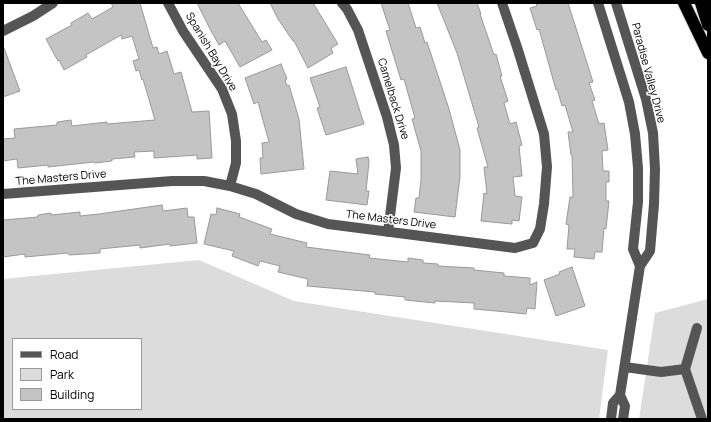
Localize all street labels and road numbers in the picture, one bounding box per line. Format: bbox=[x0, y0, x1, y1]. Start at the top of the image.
street label: Spanish Bay Drive bbox=[182, 10, 240, 94]
street label: Paradise Valley Drive bbox=[628, 21, 668, 125]
street label: Camelback Drive bbox=[374, 57, 412, 141]
street label: The Masters Drive bbox=[15, 167, 107, 189]
street label: The Masters Drive bbox=[345, 208, 437, 232]

